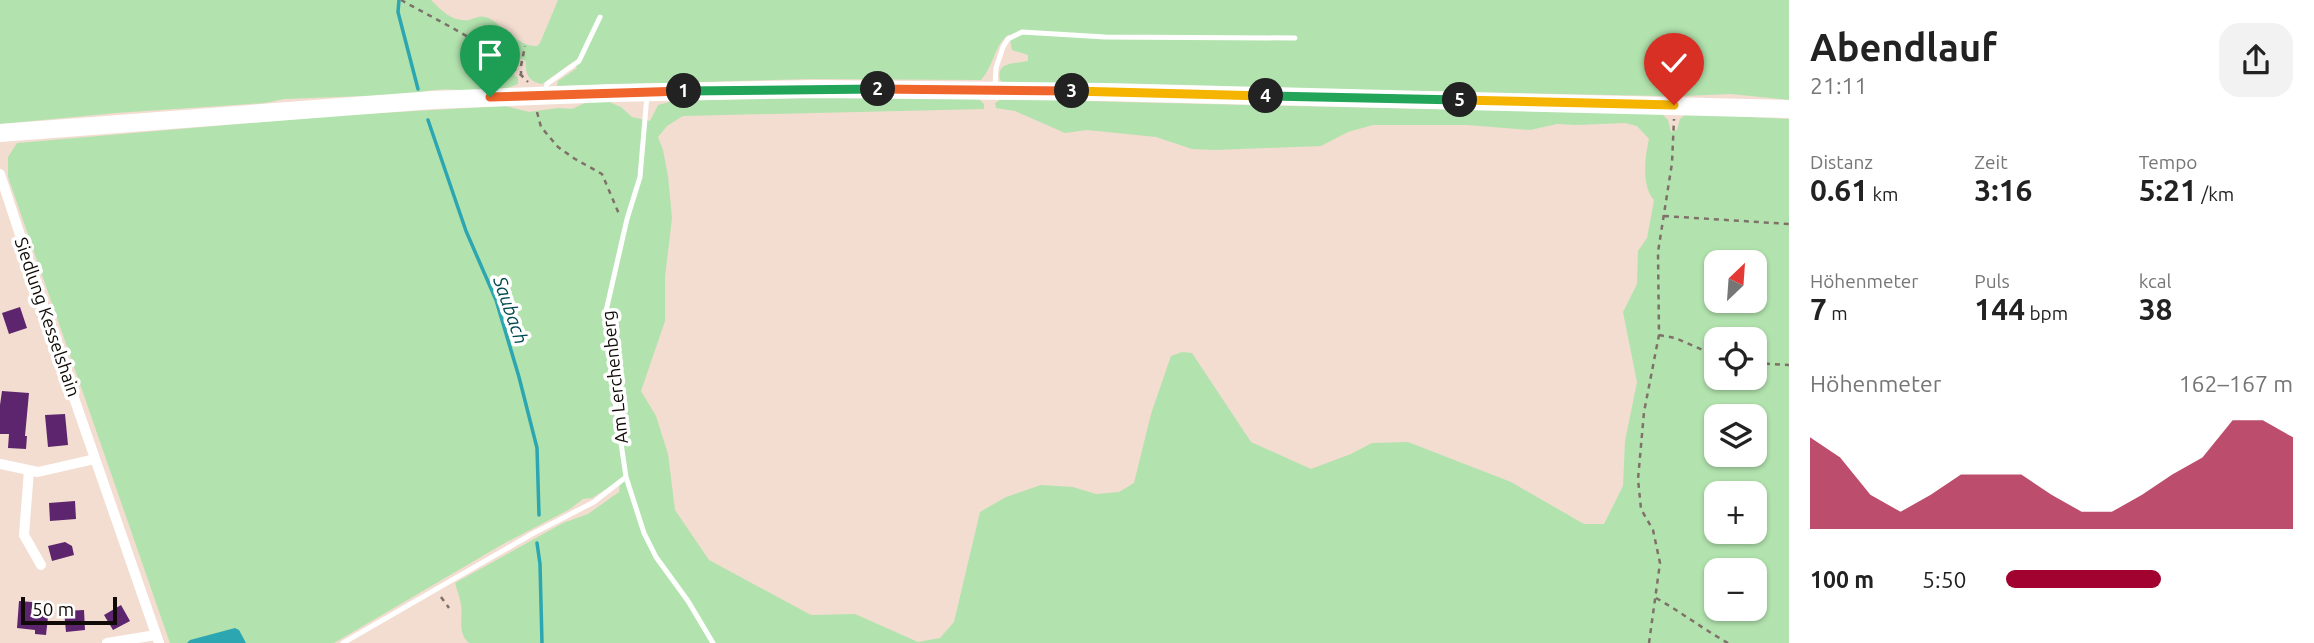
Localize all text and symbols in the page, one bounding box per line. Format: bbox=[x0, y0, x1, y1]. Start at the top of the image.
button: share bbox=[2219, 23, 2293, 97]
pin bbox=[460, 25, 520, 97]
text: Abendlauf bbox=[1810, 26, 1997, 68]
pin bbox=[1644, 33, 1704, 105]
icon: arrive bbox=[471, 36, 509, 74]
icon: check bbox=[1655, 44, 1693, 82]
pin: 2 bbox=[860, 72, 896, 106]
text: 21:11 bbox=[1810, 73, 1868, 98]
pin: 1 bbox=[666, 74, 702, 108]
pin: 3 bbox=[1054, 74, 1090, 108]
text: 2 bbox=[872, 77, 883, 99]
pin: 4 bbox=[1248, 78, 1284, 114]
text: 1 bbox=[678, 79, 689, 101]
text: 3 bbox=[1066, 79, 1077, 101]
pin: 5 bbox=[1442, 82, 1478, 118]
text: 4 bbox=[1260, 84, 1271, 106]
text: 5 bbox=[1454, 88, 1465, 110]
text: Distanz bbox=[1810, 151, 1873, 173]
text: Zeit bbox=[1974, 151, 2008, 173]
text: Tempo bbox=[2139, 151, 2197, 173]
text: 0.61 bbox=[1810, 173, 1868, 207]
text: 3:16 bbox=[1974, 173, 2032, 207]
text: 5:21 bbox=[2139, 173, 2197, 207]
text: km bbox=[1868, 183, 1898, 205]
text: /km bbox=[2197, 183, 2234, 205]
street label: Siedlung Kesselshain bbox=[11, 234, 85, 399]
north arrow bbox=[1704, 250, 1768, 313]
map controls bbox=[1704, 250, 1767, 621]
text: Höhenmeter bbox=[1810, 270, 1919, 292]
text: Puls bbox=[1974, 270, 2010, 292]
text: kcal bbox=[2139, 270, 2171, 292]
water label: Saubach bbox=[489, 272, 533, 347]
text: 7 bbox=[1810, 292, 1827, 326]
text: 144 bbox=[1974, 292, 2025, 326]
text: 38 bbox=[2139, 292, 2173, 326]
text: m bbox=[1827, 302, 1848, 324]
text: bpm bbox=[2025, 302, 2068, 324]
street label: Am Lerchenberg bbox=[597, 310, 631, 445]
button: locate bbox=[1704, 327, 1767, 390]
text: Höhenmeter bbox=[1810, 371, 1941, 396]
text: 162–167 m bbox=[2179, 371, 2293, 396]
button: layers bbox=[1704, 404, 1767, 467]
button: + bbox=[1704, 481, 1767, 544]
button: − bbox=[1704, 558, 1767, 621]
text: 100 m bbox=[1810, 567, 1874, 592]
text: 5:50 bbox=[1922, 567, 1967, 592]
scale bar bbox=[21, 594, 117, 626]
text: 50 m bbox=[32, 598, 74, 620]

